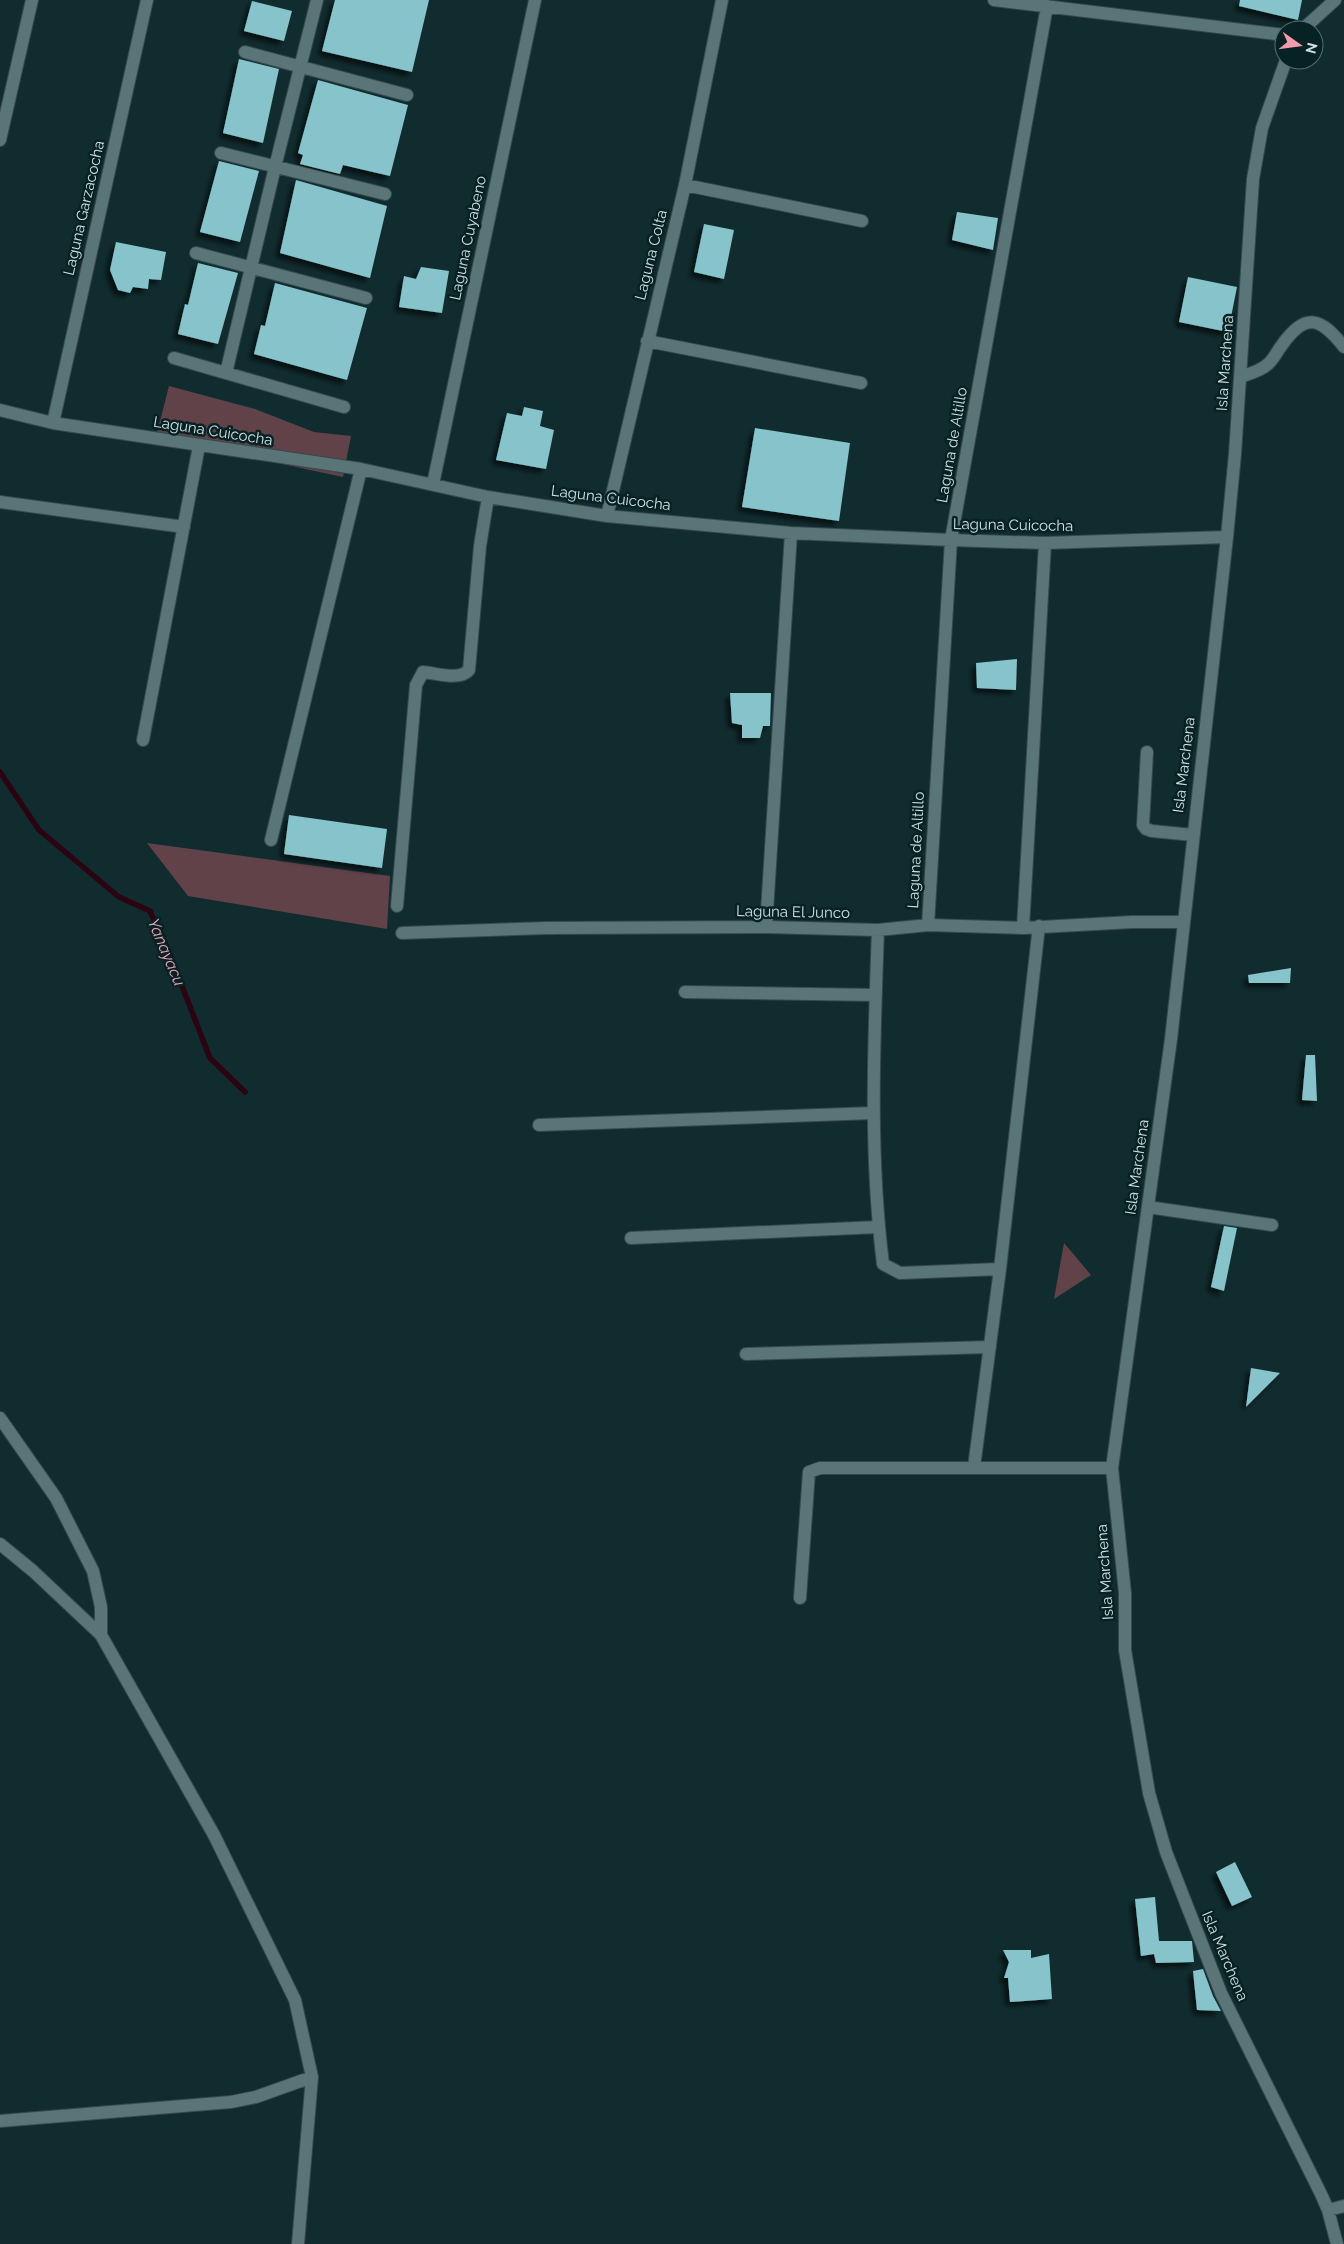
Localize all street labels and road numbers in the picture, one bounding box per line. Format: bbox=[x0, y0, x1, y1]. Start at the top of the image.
street label: Laguna Garzacocha bbox=[60, 139, 108, 277]
street label: Laguna Cuyabeno bbox=[446, 174, 490, 302]
street label: Laguna Colta bbox=[631, 208, 671, 302]
street label: Isla Marchena bbox=[1213, 315, 1237, 411]
street label: Laguna de Altillo bbox=[933, 386, 971, 504]
street label: Laguna Cuicocha bbox=[152, 413, 274, 449]
street label: Laguna Cuicocha bbox=[550, 482, 672, 514]
street label: Laguna Cuicocha bbox=[953, 515, 1073, 535]
street label: Isla Marchena bbox=[1169, 716, 1199, 814]
street label: Laguna de Altillo bbox=[904, 791, 928, 909]
street label: Laguna El Junco bbox=[736, 902, 850, 922]
street label: Isla Marchena bbox=[1121, 1118, 1153, 1216]
street label: Isla Marchena bbox=[1093, 1524, 1117, 1620]
street label: Isla Marchena bbox=[1198, 1908, 1252, 2004]

